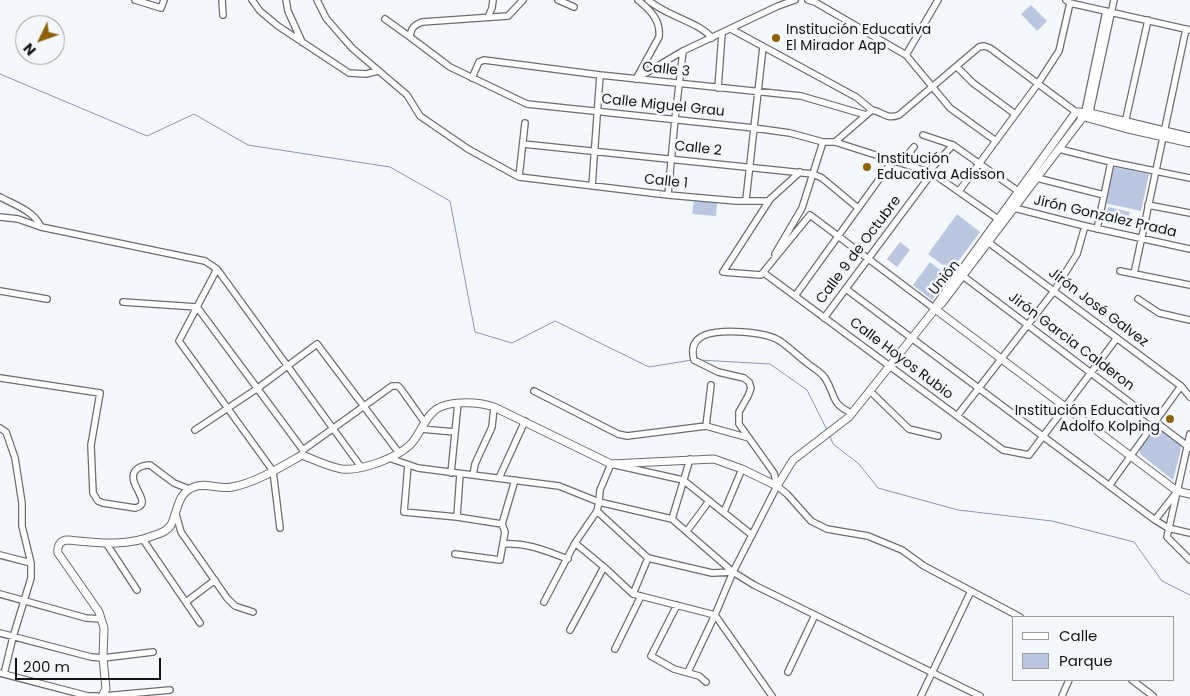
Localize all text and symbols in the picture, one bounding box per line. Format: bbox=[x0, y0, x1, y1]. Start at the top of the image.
north arrow bbox=[15, 15, 65, 65]
place label: Institución Educativa El Mirador Aqp bbox=[786, 22, 931, 54]
marker: Institución Educativa El Mirador Aqp bbox=[770, 32, 782, 44]
text: N bbox=[19, 39, 41, 60]
street label: Calle 3 bbox=[641, 59, 691, 81]
street label: Calle Miguel Grau bbox=[601, 91, 725, 121]
street label: Calle 2 bbox=[673, 138, 723, 160]
place label: Institución Educativa Adisson bbox=[877, 151, 1005, 184]
marker: Institución Educativa Adisson bbox=[861, 161, 873, 173]
street label: Calle 1 bbox=[643, 171, 689, 193]
street label: Jirón Gonzalez Prada bbox=[1032, 192, 1178, 242]
street label: Calle 9 de Octubre bbox=[813, 193, 905, 307]
street label: Unión bbox=[926, 257, 964, 299]
street label: Jirón José Galvez bbox=[1045, 265, 1151, 351]
street label: Jirón Garcia Calderon bbox=[1005, 289, 1137, 395]
street label: Calle Hoyos Rubio bbox=[846, 315, 956, 403]
place label: Institución Educativa Adolfo Kolping bbox=[1015, 403, 1160, 436]
marker: Institución Educativa Adolfo Kolping bbox=[1164, 413, 1176, 425]
legend bbox=[1012, 616, 1175, 681]
text: Calle bbox=[1059, 625, 1097, 646]
scale bar bbox=[18, 648, 164, 680]
text: Parque bbox=[1059, 650, 1112, 671]
text: 200 m bbox=[23, 656, 70, 677]

